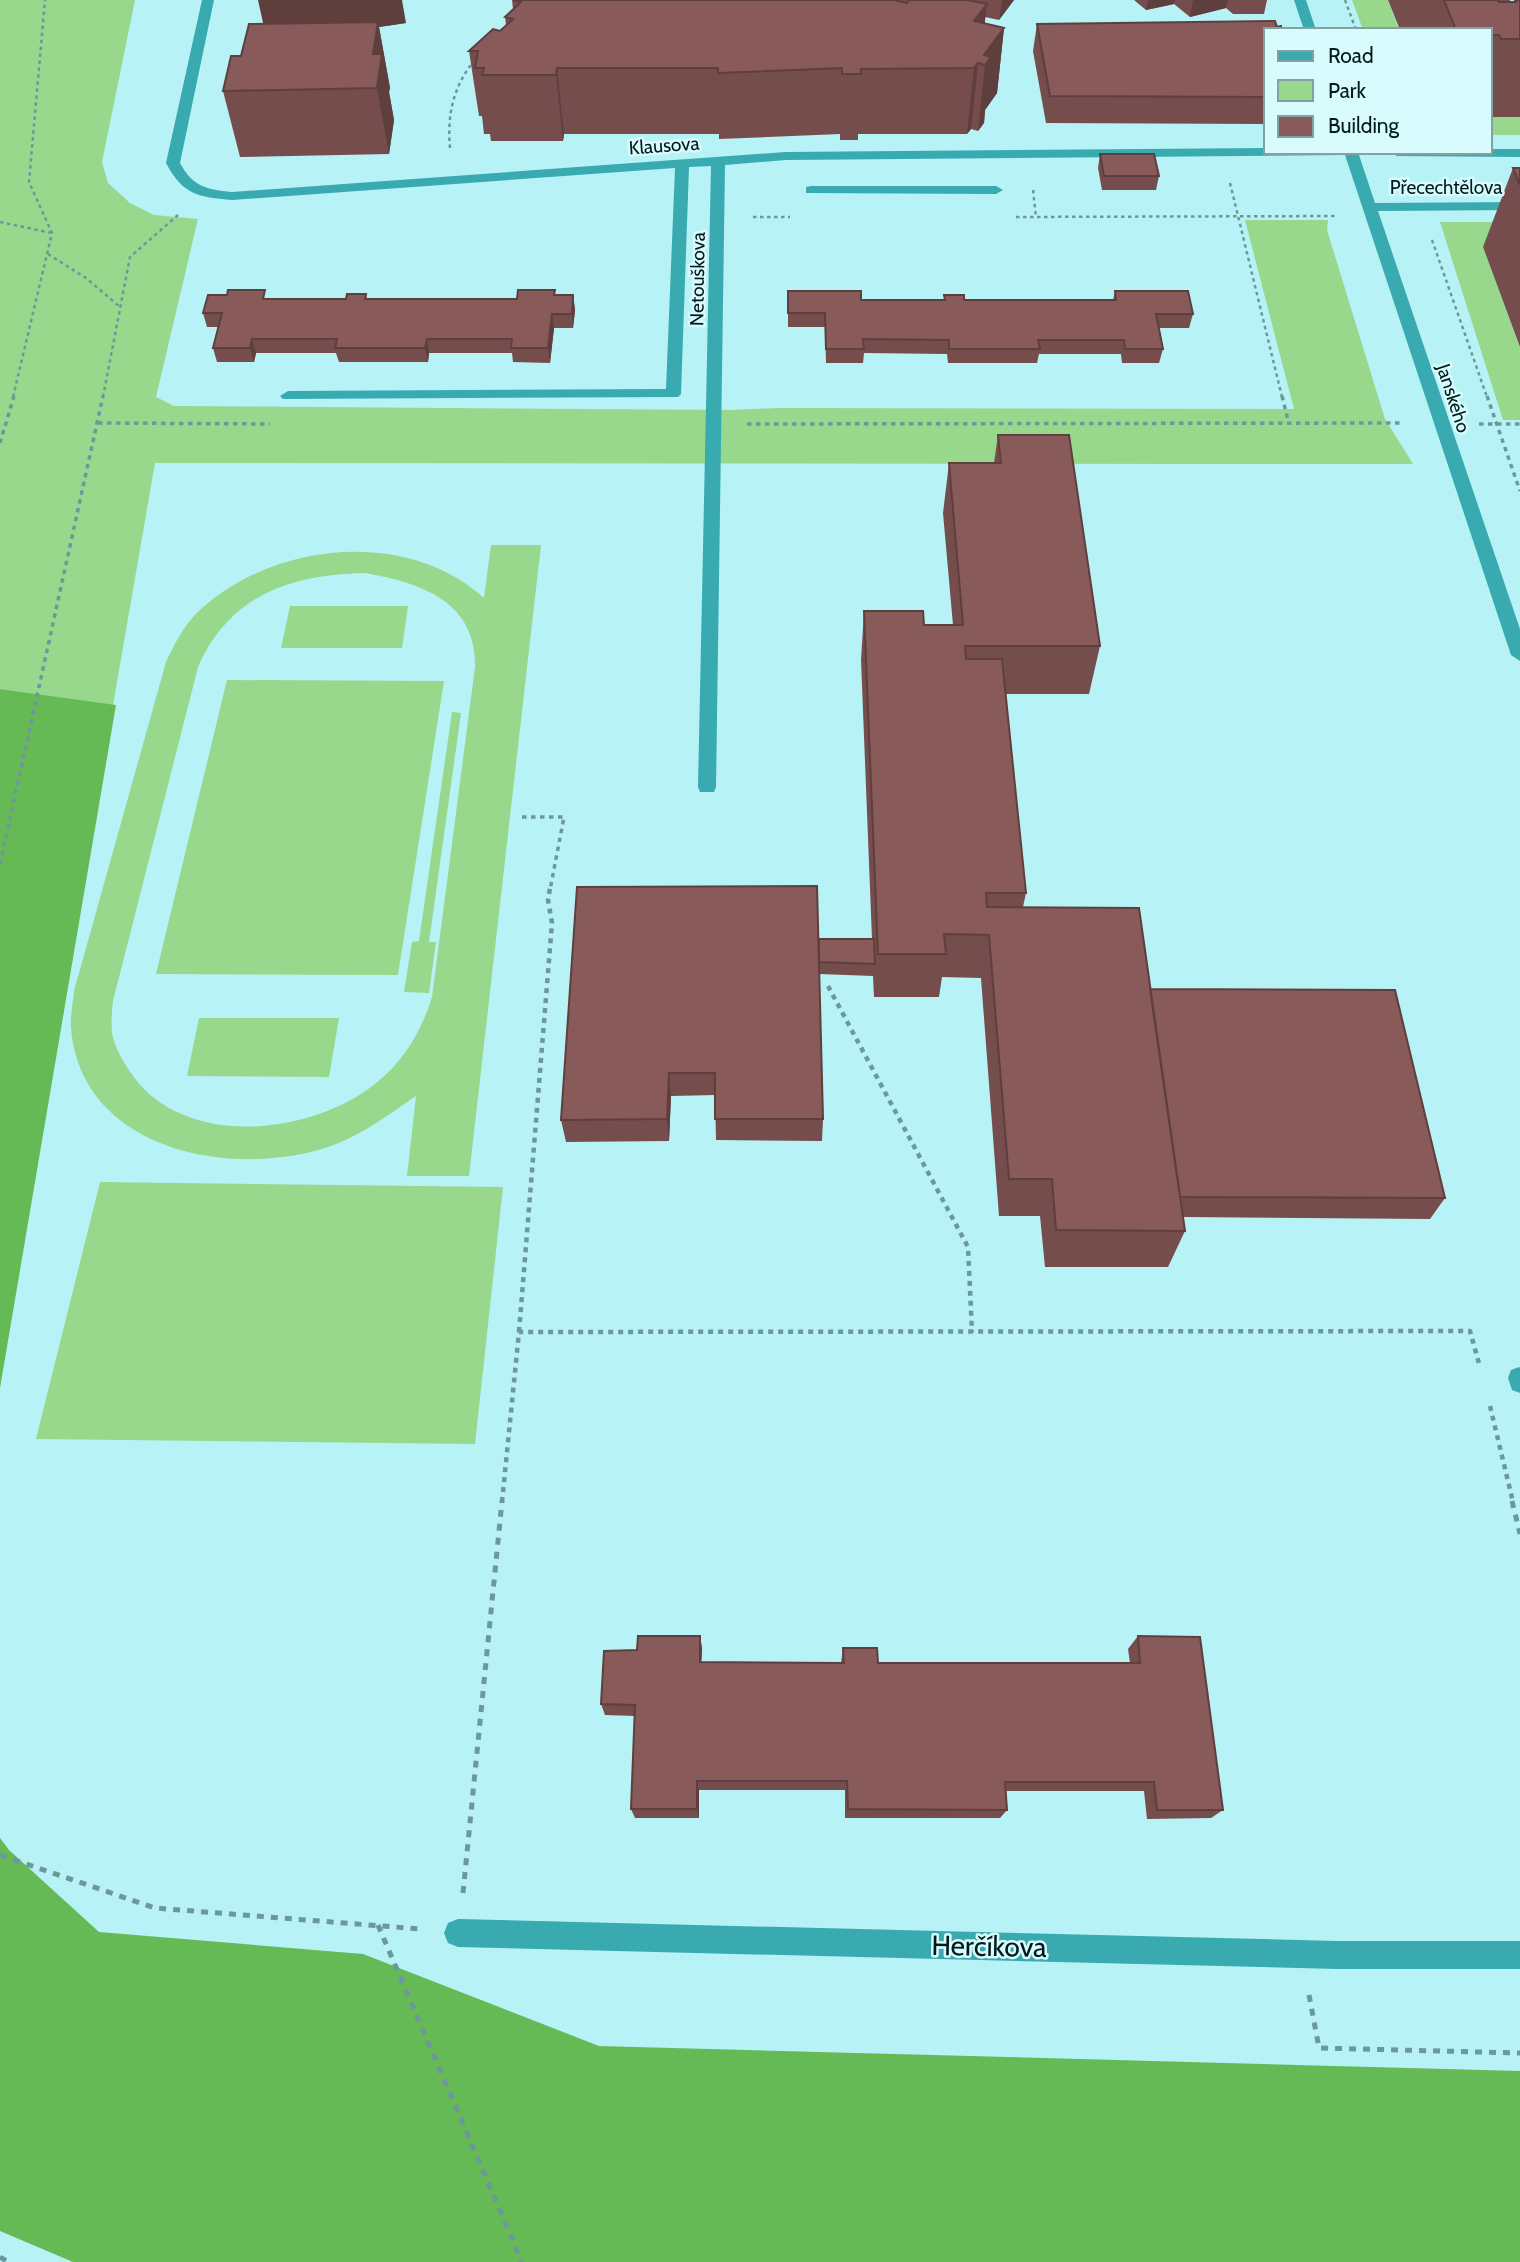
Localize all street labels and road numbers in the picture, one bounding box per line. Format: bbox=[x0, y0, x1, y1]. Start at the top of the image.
street label: Klausova bbox=[628, 132, 700, 159]
street label: Přecechtělova bbox=[1390, 176, 1502, 199]
street label: Netouškova bbox=[685, 232, 710, 326]
street label: Janského bbox=[1431, 360, 1475, 435]
street label: Herčíkova bbox=[931, 1928, 1048, 1964]

